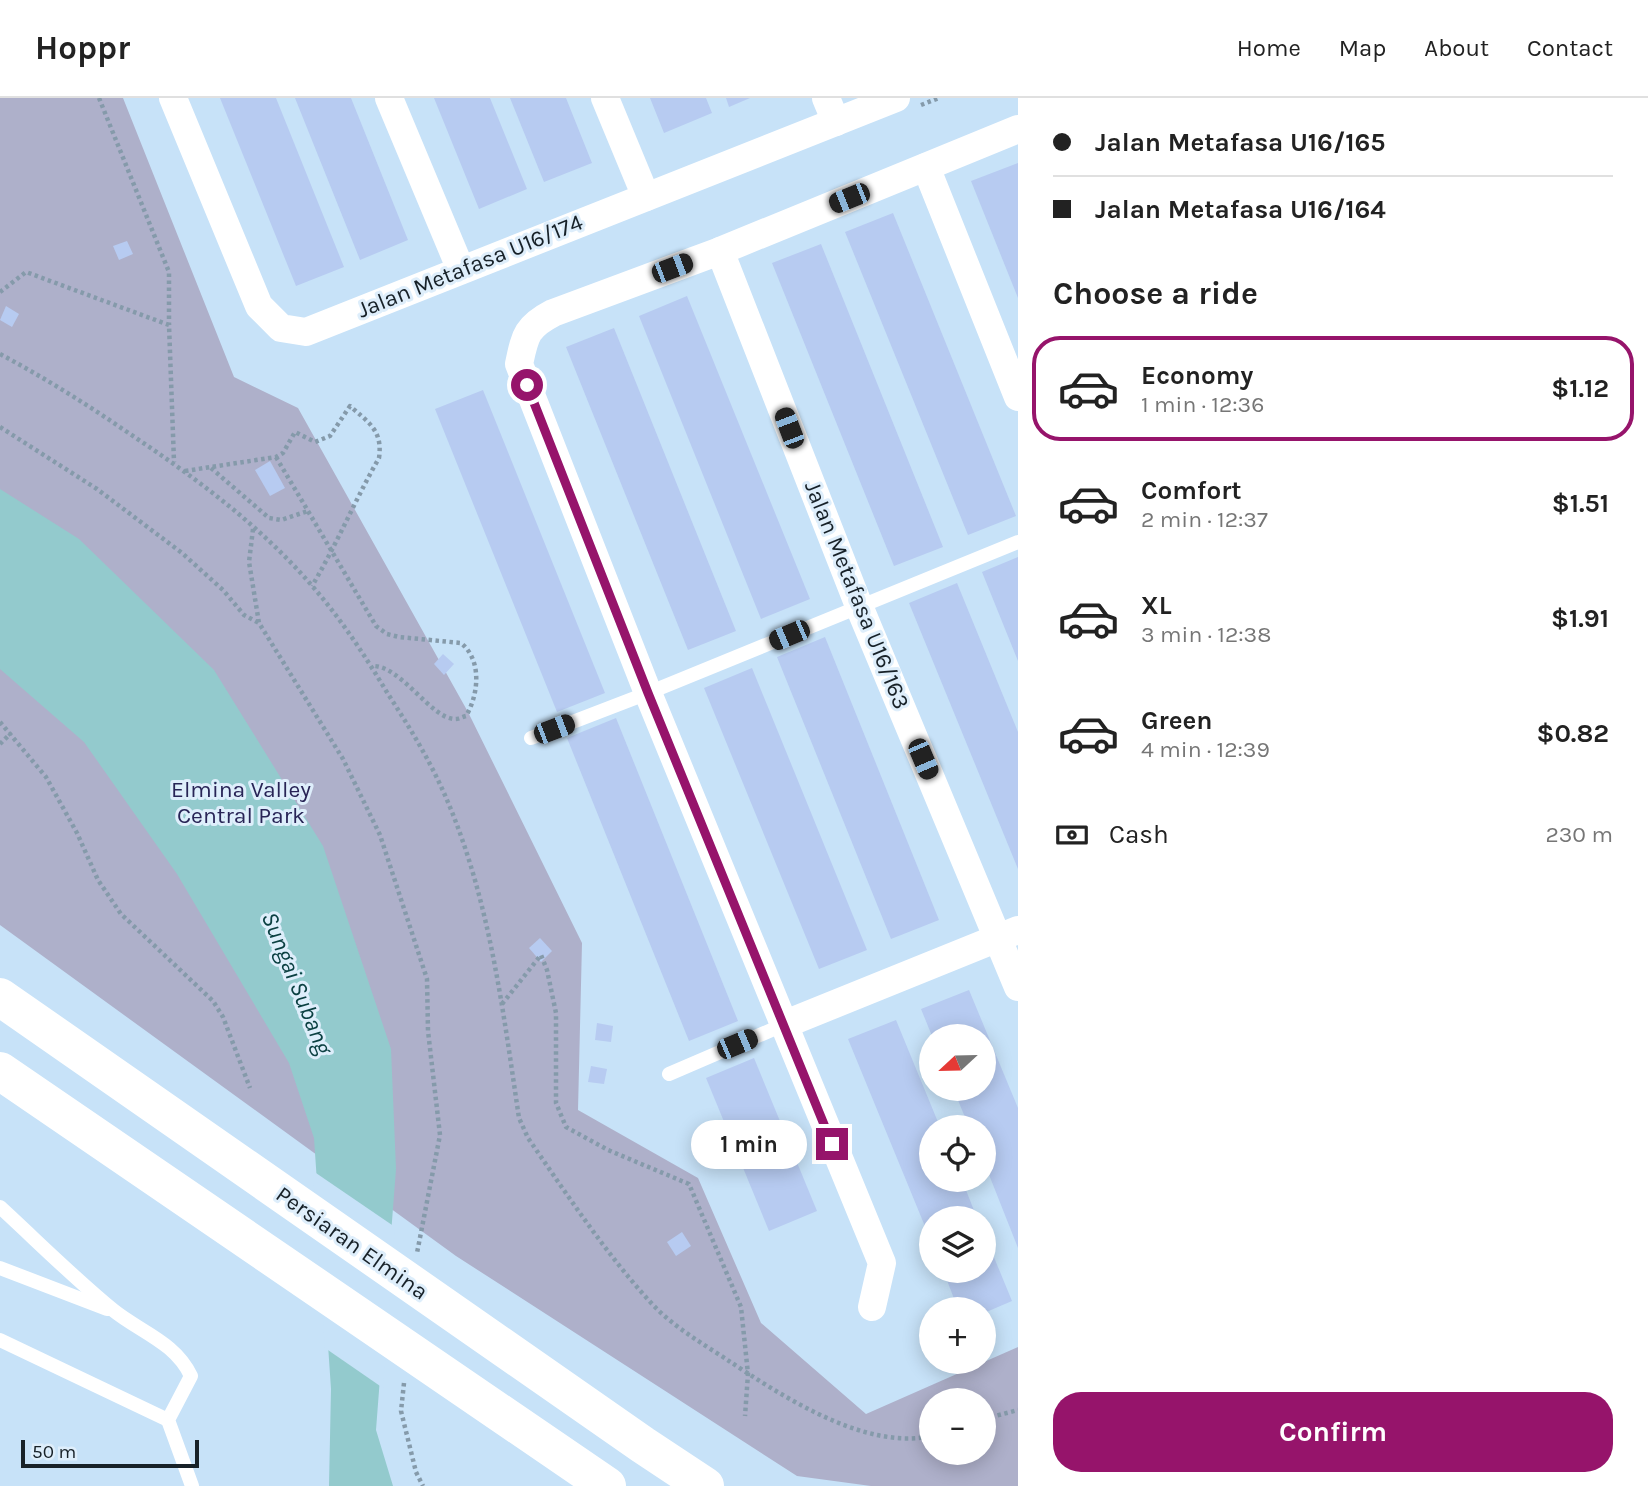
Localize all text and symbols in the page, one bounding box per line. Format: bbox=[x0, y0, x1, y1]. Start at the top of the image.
text: Hoppr bbox=[35, 29, 130, 67]
text: Home bbox=[1237, 34, 1301, 62]
text: Map bbox=[1339, 34, 1386, 62]
text: About bbox=[1424, 34, 1489, 62]
text: Contact bbox=[1527, 34, 1613, 62]
text: Jalan Metafasa U16/165 bbox=[1095, 127, 1385, 158]
car bbox=[826, 180, 873, 216]
text: Jalan Metafasa U16/164 bbox=[1095, 194, 1386, 225]
street label: Jalan Metafasa U16/174 bbox=[353, 208, 587, 324]
car bbox=[649, 251, 696, 285]
text: Choose a ride bbox=[1053, 275, 1258, 312]
icon: car bbox=[1057, 357, 1120, 420]
text: Economy bbox=[1141, 360, 1253, 391]
route start bbox=[511, 369, 543, 401]
text: $1.12 bbox=[1551, 373, 1609, 404]
text: 1 min · 12:36 bbox=[1141, 391, 1264, 418]
car bbox=[772, 405, 807, 451]
icon: car bbox=[1057, 472, 1120, 535]
text: Comfort bbox=[1141, 475, 1242, 506]
street label: Jalan Metafasa U16/163 bbox=[799, 477, 915, 713]
text: $1.51 bbox=[1552, 488, 1609, 519]
text: 2 min · 12:37 bbox=[1141, 506, 1268, 533]
icon: car bbox=[1057, 587, 1120, 650]
text: XL bbox=[1141, 590, 1172, 621]
text: $1.91 bbox=[1551, 603, 1609, 634]
car bbox=[766, 617, 813, 653]
text: 3 min · 12:38 bbox=[1141, 621, 1271, 648]
icon: car bbox=[1057, 702, 1120, 765]
text: Green bbox=[1141, 705, 1213, 736]
car bbox=[531, 712, 578, 746]
text: $0.82 bbox=[1537, 718, 1609, 749]
car bbox=[906, 736, 941, 782]
text: 4 min · 12:39 bbox=[1141, 736, 1270, 763]
park label: Elmina Valley Central Park bbox=[171, 776, 311, 829]
icon: cash bbox=[1053, 816, 1091, 854]
text: Cash bbox=[1109, 819, 1169, 850]
text: 230 m bbox=[1545, 821, 1613, 848]
water label: Sungai Subang bbox=[256, 908, 339, 1059]
north arrow bbox=[919, 1024, 996, 1101]
map controls bbox=[919, 1024, 996, 1465]
car bbox=[714, 1026, 761, 1062]
button: locate bbox=[919, 1115, 996, 1192]
callout: 1 min bbox=[692, 1119, 808, 1168]
route end bbox=[816, 1128, 848, 1160]
text: 1 min bbox=[720, 1131, 778, 1158]
street label: Persiaran Elmina bbox=[271, 1181, 433, 1305]
button: layers bbox=[919, 1206, 996, 1283]
button: + bbox=[919, 1297, 996, 1374]
button: − bbox=[919, 1388, 996, 1465]
button: Confirm bbox=[1053, 1392, 1613, 1472]
scale bar bbox=[21, 1437, 200, 1469]
text: 50 m bbox=[32, 1441, 76, 1463]

